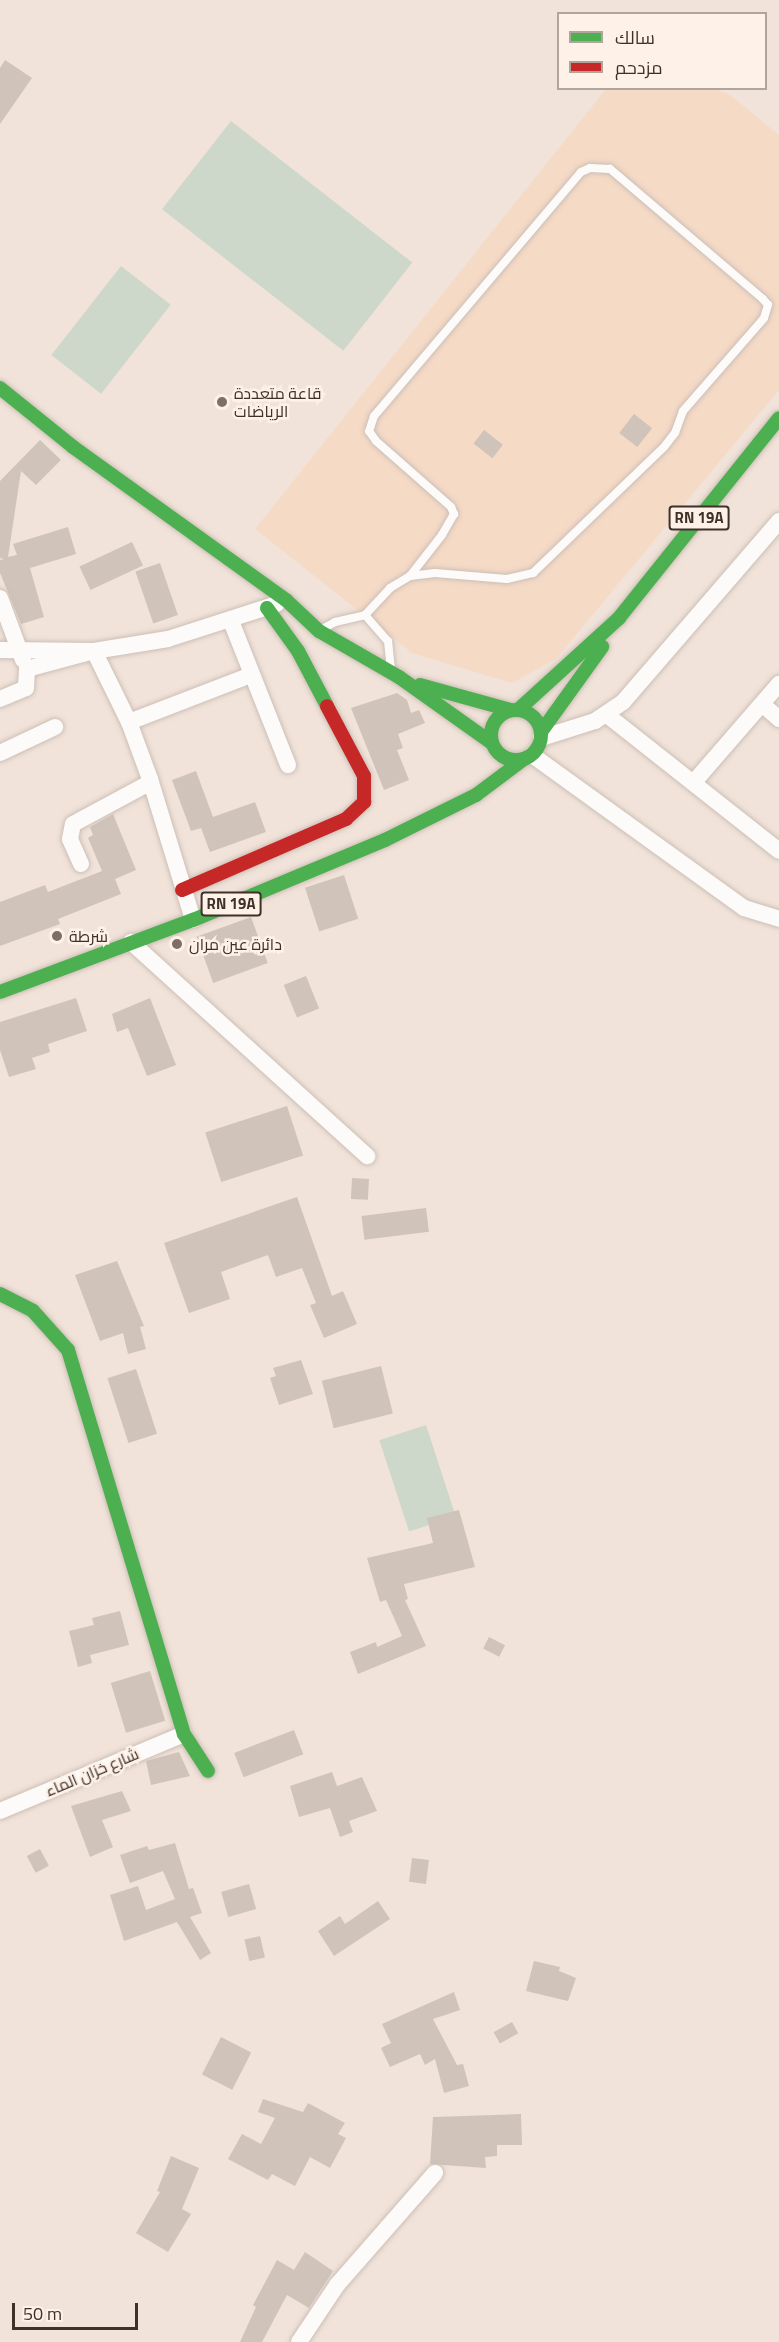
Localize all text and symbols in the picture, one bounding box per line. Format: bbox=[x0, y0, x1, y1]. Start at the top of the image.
legend bbox=[557, 12, 767, 90]
text: سالك bbox=[615, 24, 655, 51]
text: مزدحم bbox=[615, 54, 663, 81]
place label: قاعة متعددة الرياضات bbox=[234, 383, 321, 421]
marker: قاعة متعددة الرياضات bbox=[215, 395, 229, 409]
road number: RN 19A bbox=[668, 506, 730, 530]
road number: RN 19A bbox=[200, 892, 262, 916]
place label: شرطة bbox=[69, 926, 108, 946]
marker: شرطة bbox=[50, 929, 64, 943]
place label: دائرة عين مران bbox=[189, 934, 282, 954]
marker: دائرة عين مران bbox=[170, 937, 184, 951]
street label: شارع خزان الماء bbox=[42, 1744, 142, 1800]
scale bar bbox=[15, 2291, 141, 2329]
text: 50 m bbox=[23, 2300, 62, 2327]

